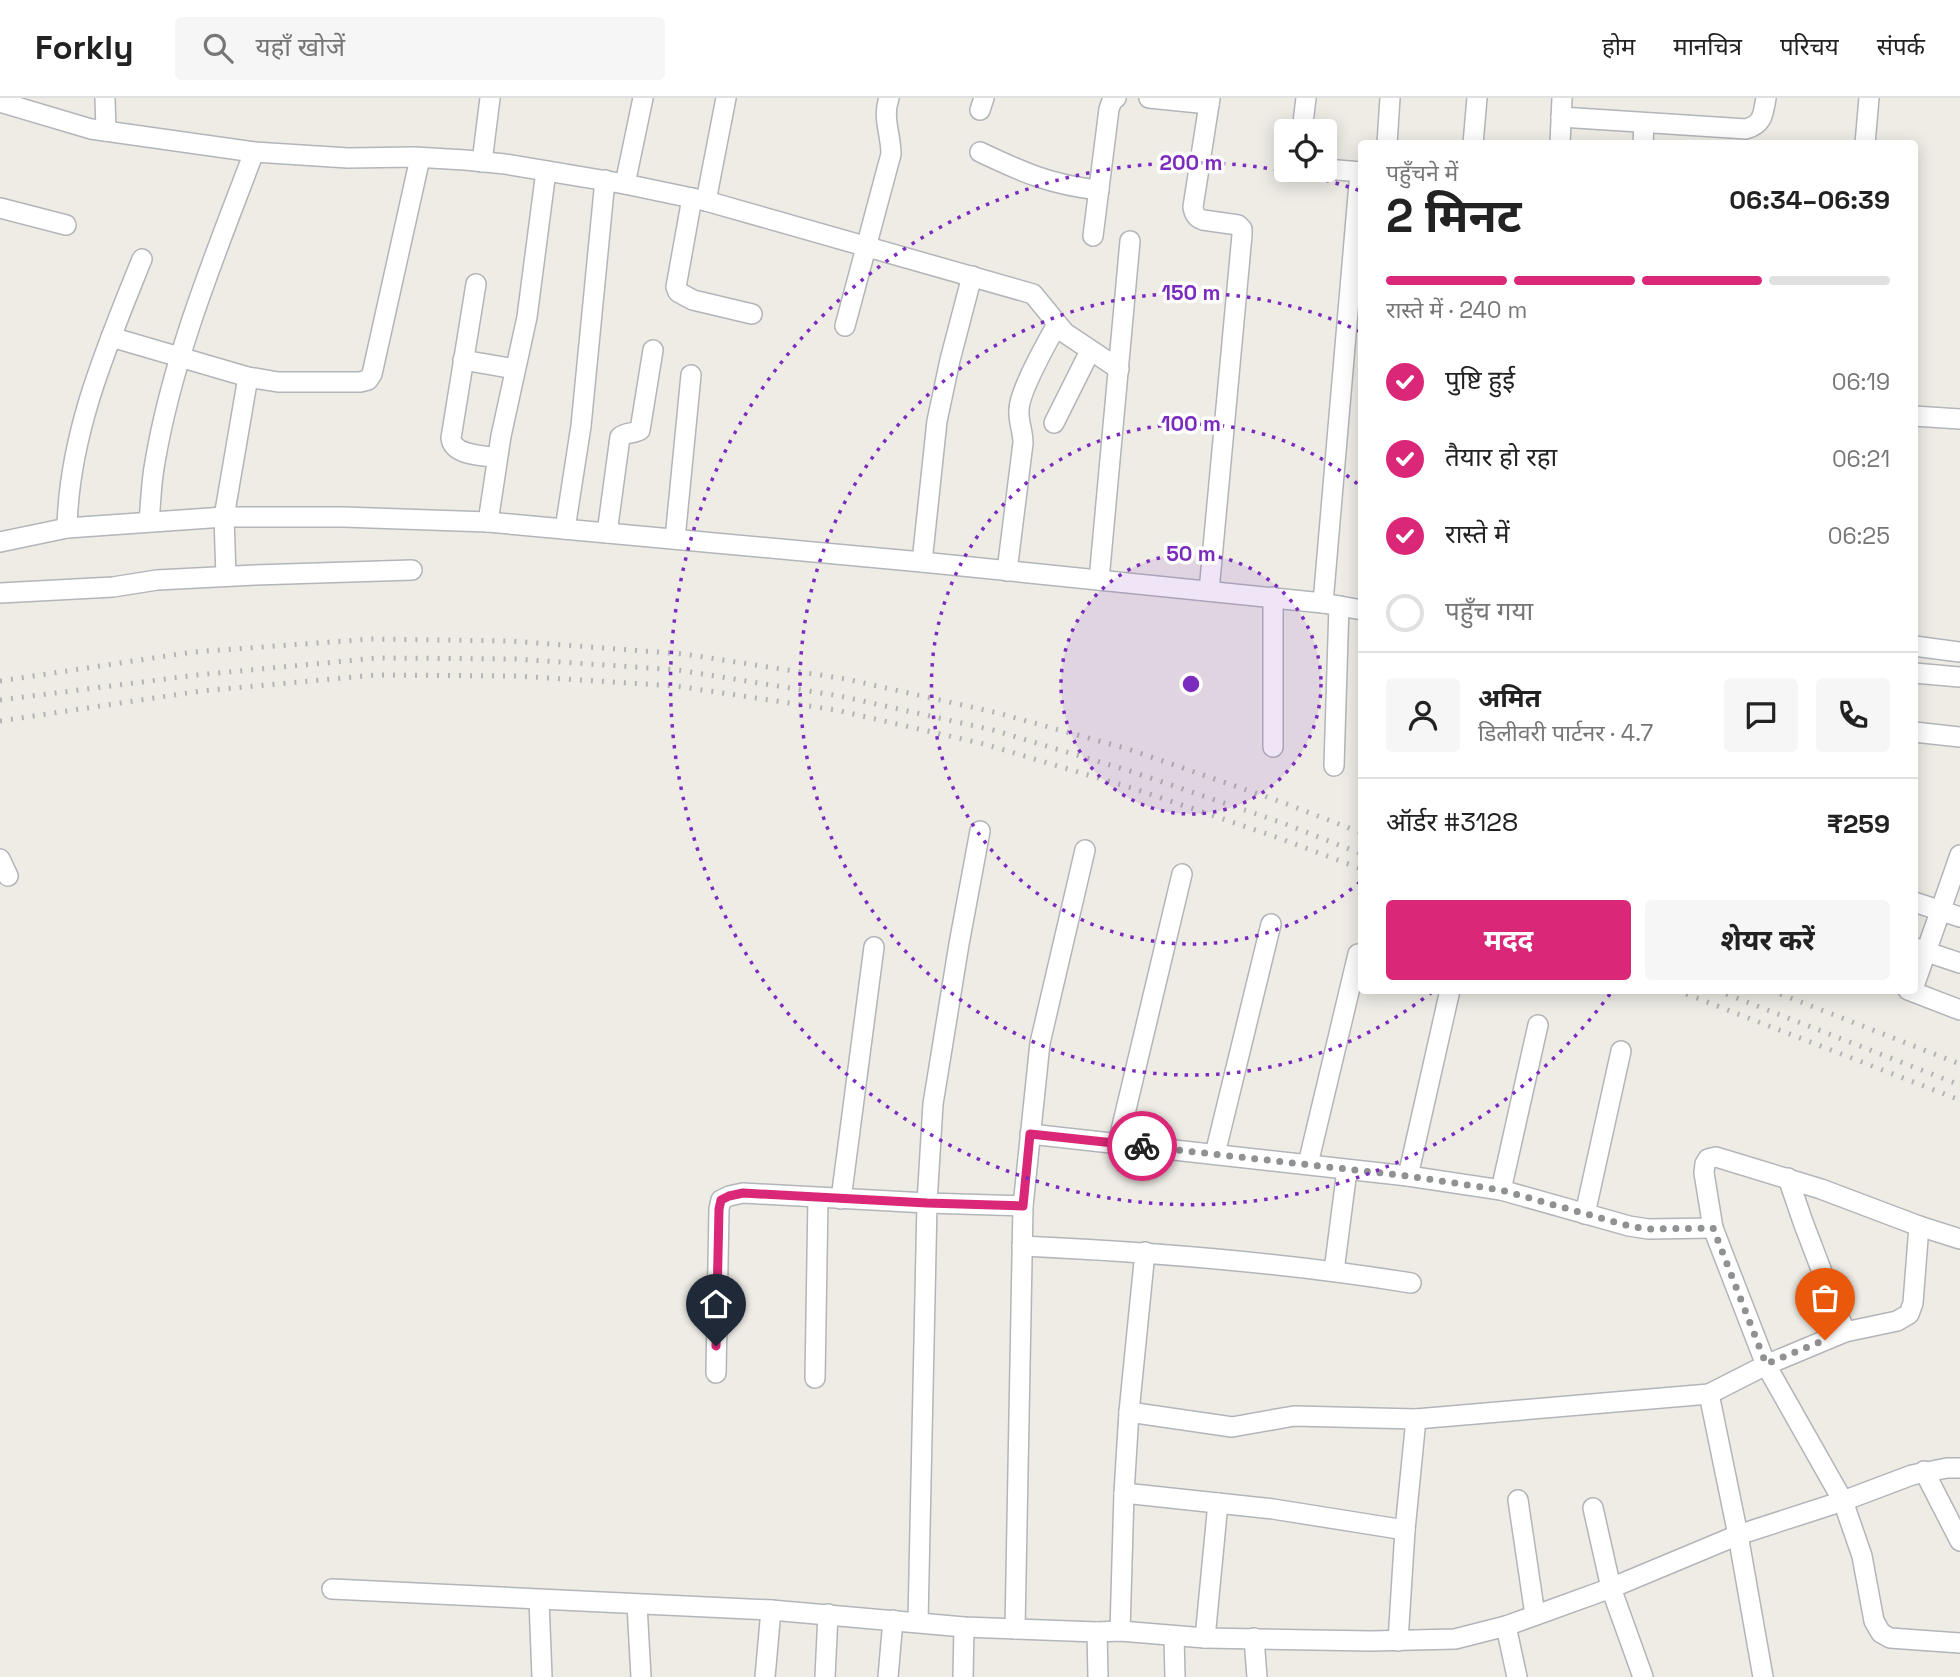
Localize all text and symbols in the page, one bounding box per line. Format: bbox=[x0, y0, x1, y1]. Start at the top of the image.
search box bbox=[175, 17, 665, 80]
text: Forkly bbox=[35, 27, 133, 69]
icon: search bbox=[199, 29, 237, 67]
text: यहाँ खोजें bbox=[255, 30, 345, 64]
text: होम bbox=[1602, 31, 1635, 62]
text: मानचित्र bbox=[1673, 31, 1742, 62]
text: परिचय bbox=[1780, 31, 1839, 62]
text: संपर्क bbox=[1877, 31, 1925, 62]
map controls bbox=[1274, 119, 1337, 182]
button: locate bbox=[1274, 119, 1337, 182]
text: 200 m bbox=[1160, 149, 1222, 176]
text: पहुँचने में bbox=[1386, 158, 1458, 188]
text: 06:34–06:39 bbox=[1729, 183, 1890, 217]
text: 2 मिनट bbox=[1386, 187, 1522, 245]
text: 150 m bbox=[1162, 279, 1220, 306]
text: रास्ते में · 240 m bbox=[1386, 295, 1527, 325]
icon: check bbox=[1386, 363, 1424, 401]
text: पुष्टि हुई bbox=[1445, 363, 1515, 397]
text: 06:19 bbox=[1832, 367, 1890, 397]
text: 100 m bbox=[1161, 410, 1221, 437]
icon: check bbox=[1386, 440, 1424, 478]
text: तैयार हो रहा bbox=[1445, 440, 1557, 474]
text: 06:21 bbox=[1832, 444, 1890, 474]
icon: check bbox=[1386, 517, 1424, 555]
text: रास्ते में bbox=[1445, 517, 1510, 551]
text: 06:25 bbox=[1828, 521, 1890, 551]
text: 50 m bbox=[1166, 540, 1216, 567]
text: पहुँच गया bbox=[1445, 594, 1533, 628]
centre of rings bbox=[1179, 672, 1203, 696]
button: person bbox=[1386, 678, 1460, 752]
button: chat bbox=[1724, 678, 1798, 752]
button: phone bbox=[1816, 678, 1890, 752]
text: अमित bbox=[1478, 681, 1541, 715]
text: डिलीवरी पार्टनर · 4.7 bbox=[1478, 718, 1653, 748]
text: ऑर्डर #3128 bbox=[1386, 805, 1518, 839]
text: ₹259 bbox=[1827, 807, 1890, 841]
button: मदद bbox=[1386, 900, 1631, 980]
button: शेयर करें bbox=[1645, 900, 1890, 980]
courier bbox=[1107, 1111, 1177, 1181]
icon: bike bbox=[1123, 1127, 1161, 1165]
pin bbox=[1795, 1268, 1855, 1340]
pin bbox=[686, 1274, 746, 1346]
icon: bag bbox=[1806, 1279, 1844, 1317]
icon: home bbox=[697, 1285, 735, 1323]

